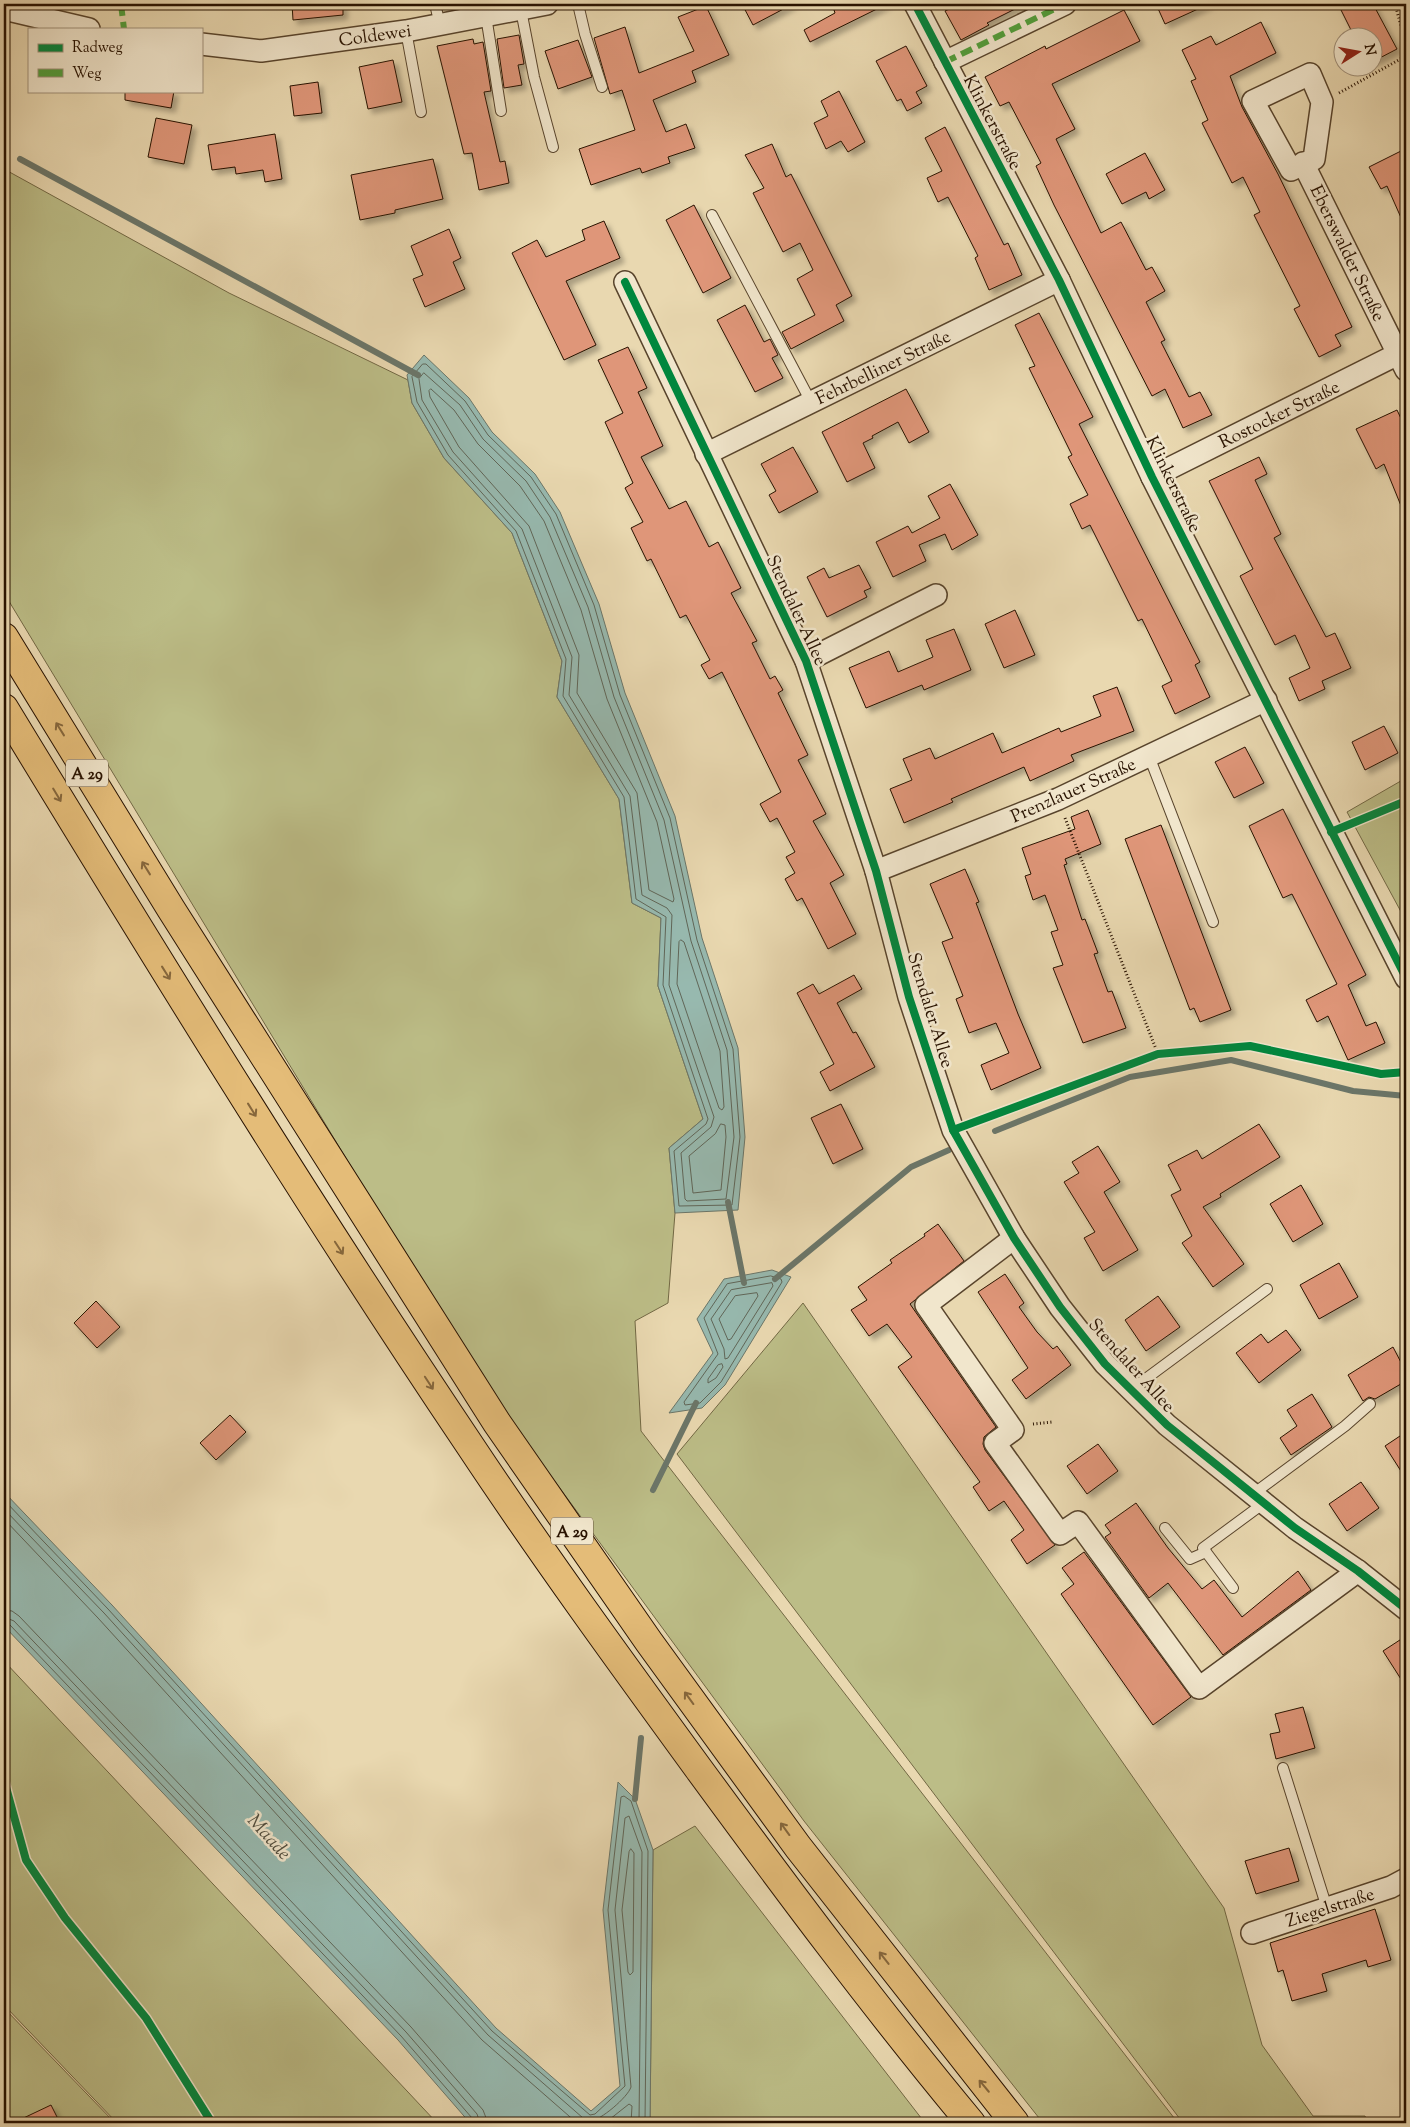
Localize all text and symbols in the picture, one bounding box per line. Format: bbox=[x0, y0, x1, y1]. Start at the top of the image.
street label: Coldewei bbox=[337, 19, 413, 55]
legend bbox=[28, 28, 202, 92]
north arrow bbox=[1332, 28, 1382, 78]
text: Radweg bbox=[72, 38, 123, 59]
text: N bbox=[1358, 43, 1380, 57]
text: Weg bbox=[72, 64, 102, 85]
street label: Klinkerstraße bbox=[955, 71, 1027, 175]
street label: Eberswalder Straße bbox=[1302, 181, 1390, 326]
street label: Fehrbelliner Straße bbox=[812, 325, 956, 413]
street label: Rostocker Straße bbox=[1215, 375, 1345, 456]
street label: Klinkerstraße bbox=[1138, 432, 1207, 538]
street label: Stendaler Allee bbox=[758, 551, 832, 670]
one-way arrow bbox=[55, 723, 65, 737]
street label: Prenzlauer Straße bbox=[1007, 753, 1141, 831]
road number: A 29 bbox=[66, 760, 108, 786]
one-way arrow bbox=[52, 787, 62, 801]
one-way arrow bbox=[140, 861, 150, 875]
street label: Stendaler Allee bbox=[899, 950, 959, 1071]
one-way arrow bbox=[161, 965, 171, 979]
one-way arrow bbox=[248, 1103, 258, 1117]
one-way arrow bbox=[335, 1240, 345, 1254]
street label: Stendaler Allee bbox=[1081, 1313, 1180, 1419]
one-way arrow bbox=[424, 1376, 434, 1390]
road number: A 29 bbox=[551, 1518, 593, 1544]
one-way arrow bbox=[684, 1692, 695, 1705]
water label: Maade bbox=[240, 1809, 296, 1867]
one-way arrow bbox=[780, 1822, 790, 1836]
street label: Ziegelstraße bbox=[1283, 1882, 1378, 1935]
one-way arrow bbox=[879, 1951, 889, 1965]
one-way arrow bbox=[979, 2079, 990, 2092]

